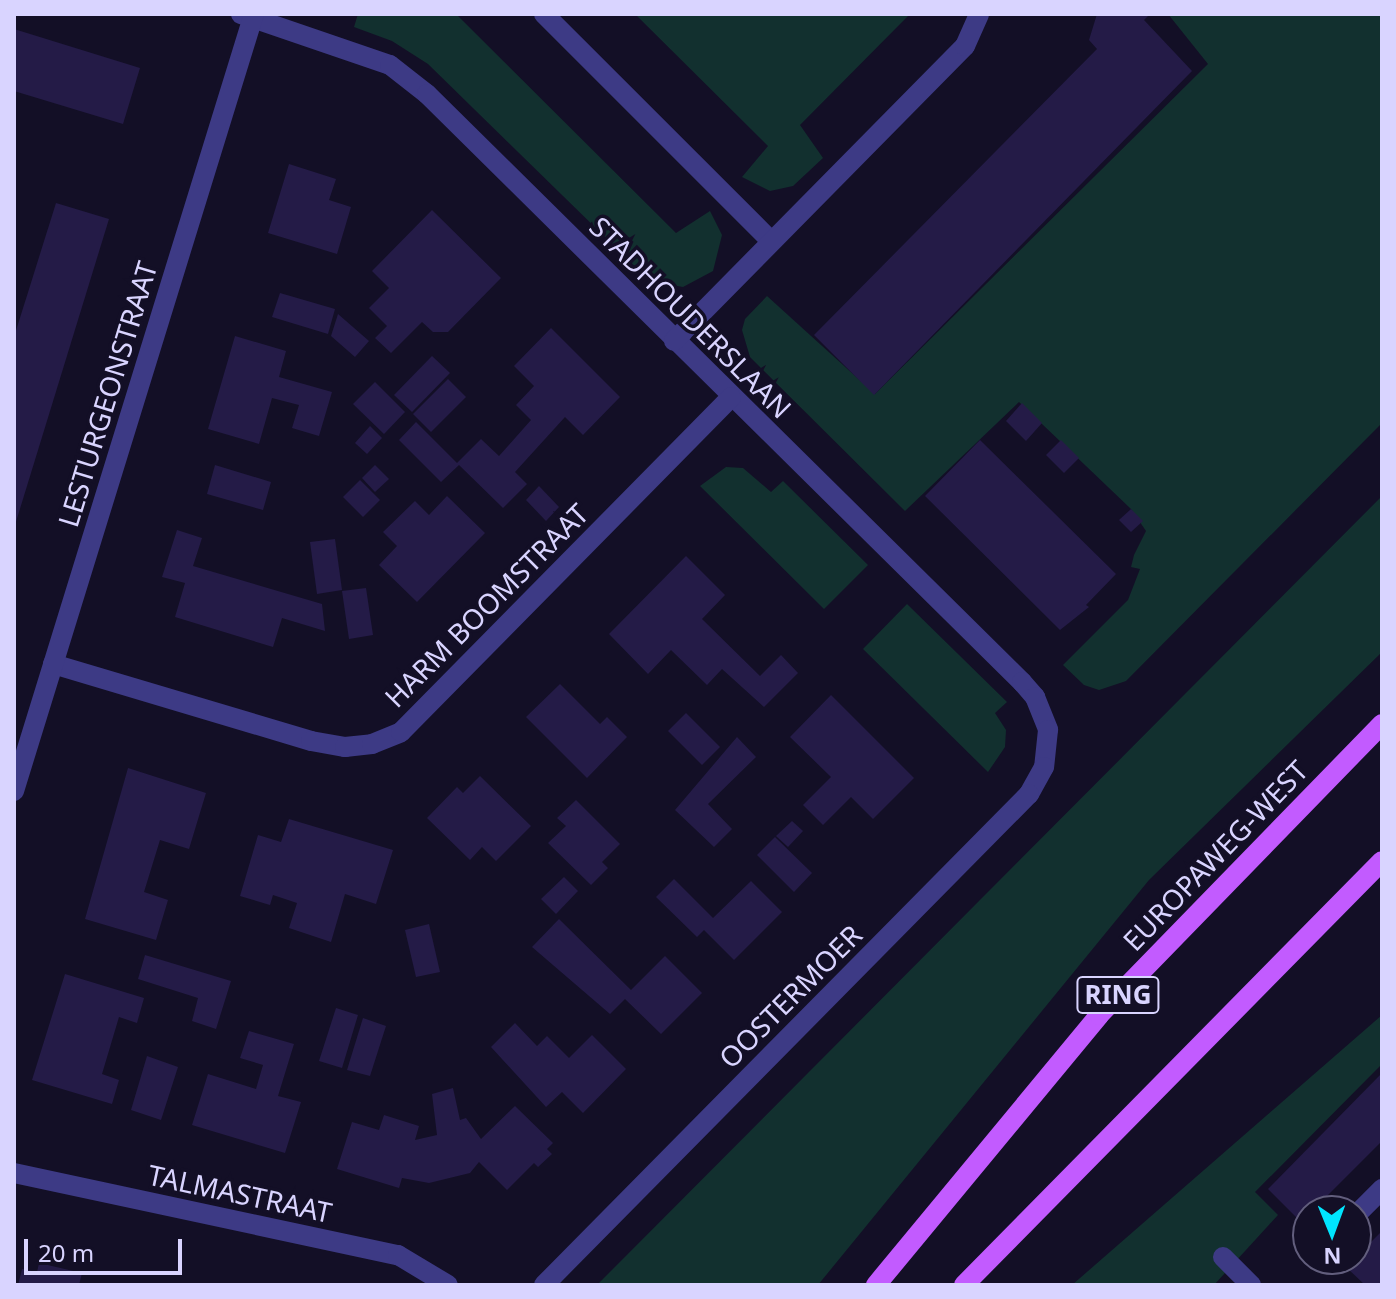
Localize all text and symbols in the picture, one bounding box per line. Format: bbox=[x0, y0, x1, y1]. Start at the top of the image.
street label: STADHOUDERSLAAN bbox=[583, 209, 799, 425]
street label: LESTURGEONSTRAAT bbox=[51, 257, 163, 531]
street label: HARM BOOMSTRAAT bbox=[377, 496, 595, 714]
street label: EUROPAWEG-WEST bbox=[1116, 753, 1314, 957]
street label: OOSTERMOER bbox=[712, 918, 868, 1074]
road number: RING bbox=[1076, 973, 1160, 1017]
street label: TALMASTRAAT bbox=[145, 1157, 335, 1229]
north arrow bbox=[1292, 1195, 1372, 1275]
scale bar bbox=[28, 1223, 186, 1273]
text: 20 m bbox=[38, 1236, 94, 1269]
text: N bbox=[1323, 1242, 1342, 1272]

